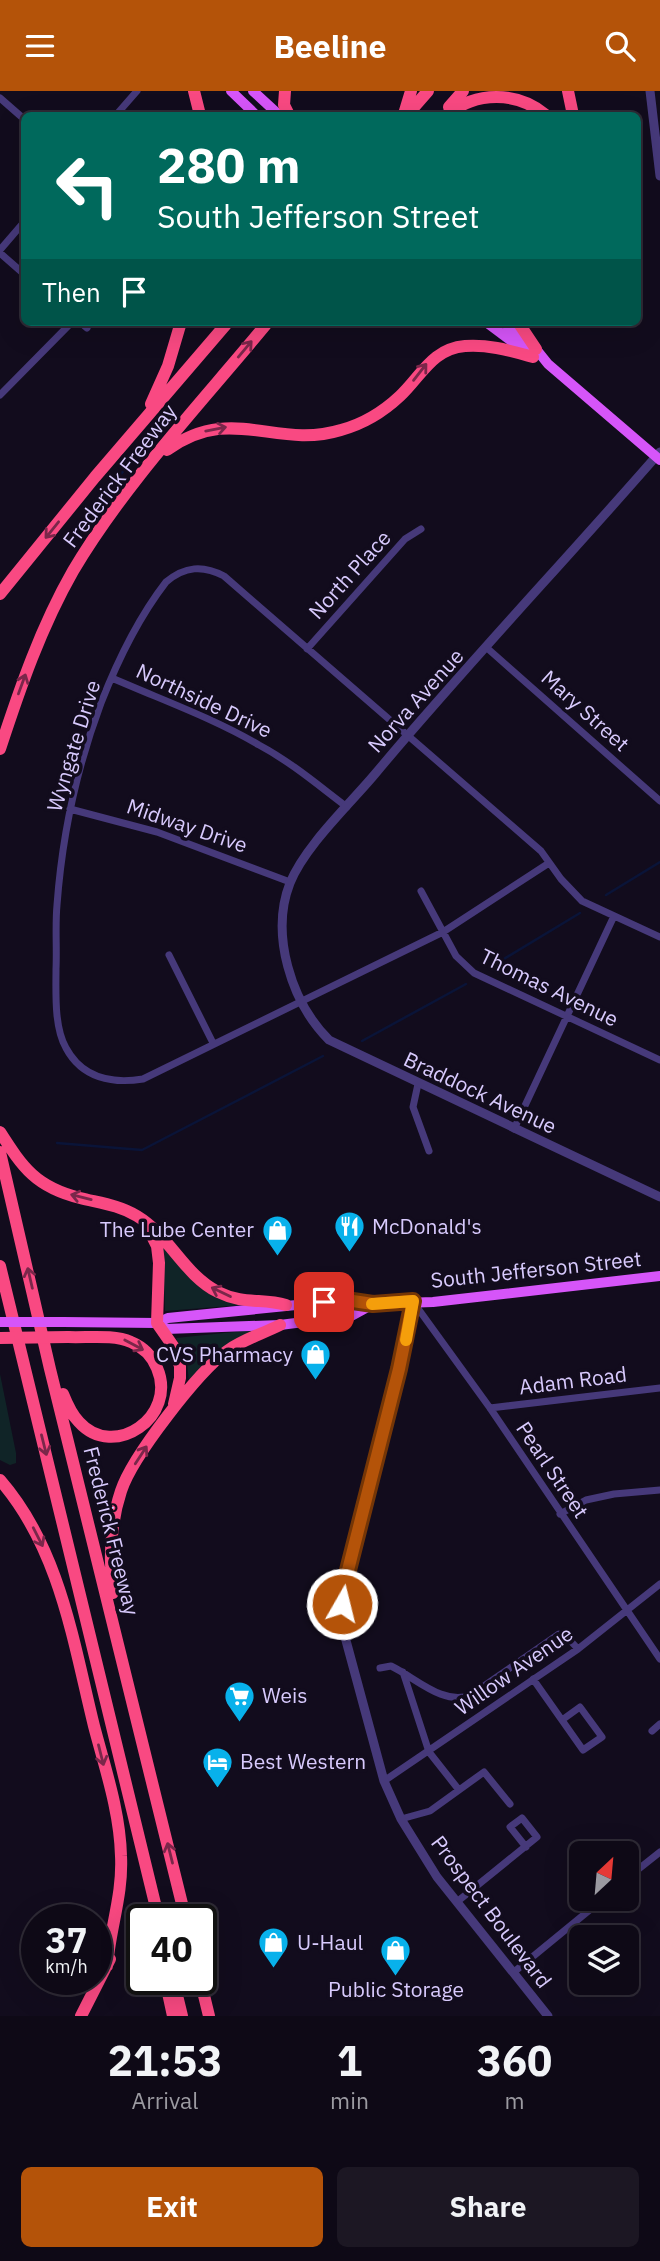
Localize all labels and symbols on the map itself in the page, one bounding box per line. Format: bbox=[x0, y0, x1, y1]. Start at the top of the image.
one-way arrow bbox=[238, 341, 253, 359]
one-way arrow bbox=[413, 363, 428, 382]
street label: Frederick Freeway bbox=[56, 397, 183, 553]
one-way arrow bbox=[204, 422, 227, 436]
one-way arrow bbox=[45, 520, 60, 538]
street label: North Place bbox=[302, 524, 397, 625]
street label: Norva Avenue bbox=[361, 642, 469, 758]
street label: Northside Drive bbox=[132, 656, 277, 744]
street label: Mary Street bbox=[536, 663, 636, 757]
one-way arrow bbox=[16, 674, 29, 696]
street label: Wyngate Drive bbox=[40, 677, 106, 815]
street label: Midway Drive bbox=[123, 791, 251, 859]
street label: Thomas Avenue bbox=[476, 942, 623, 1033]
street label: Braddock Avenue bbox=[400, 1044, 561, 1140]
one-way arrow bbox=[70, 1190, 92, 1203]
restaurant icon: McDonald's bbox=[332, 1210, 366, 1254]
place label: McDonald's bbox=[372, 1212, 482, 1240]
shop icon: The Lube Center bbox=[260, 1213, 294, 1257]
place label: The Lube Center bbox=[100, 1215, 254, 1243]
street label: South Jefferson Street bbox=[429, 1244, 643, 1294]
one-way arrow bbox=[23, 1267, 37, 1290]
pin bbox=[294, 1272, 354, 1332]
one-way arrow bbox=[210, 1285, 232, 1298]
one-way arrow bbox=[123, 1338, 144, 1352]
shop icon: CVS Pharmacy bbox=[299, 1338, 333, 1382]
place label: CVS Pharmacy bbox=[156, 1340, 294, 1368]
street label: Adam Road bbox=[517, 1360, 628, 1401]
street label: Pearl Street bbox=[510, 1416, 595, 1523]
one-way arrow bbox=[38, 1433, 51, 1456]
street label: Frederick Freeway bbox=[77, 1443, 147, 1619]
one-way arrow bbox=[134, 1446, 148, 1466]
one-way arrow bbox=[31, 1526, 45, 1547]
position arrow bbox=[305, 1567, 379, 1641]
street label: Willow Avenue bbox=[449, 1619, 578, 1721]
supermarket icon: Weis bbox=[222, 1679, 256, 1723]
place label: Weis bbox=[262, 1681, 307, 1709]
one-way arrow bbox=[95, 1743, 109, 1766]
hotel icon: Best Western bbox=[200, 1745, 234, 1789]
place label: Best Western bbox=[240, 1747, 366, 1775]
street label: Prospect Boulevard bbox=[425, 1829, 558, 1993]
north arrow bbox=[569, 1841, 639, 1911]
one-way arrow bbox=[163, 1842, 176, 1865]
speed limit sign: 40 bbox=[126, 1904, 217, 1995]
shop icon: U-Haul bbox=[257, 1926, 291, 1970]
place label: U-Haul bbox=[297, 1928, 364, 1956]
shop icon: Public Storage bbox=[379, 1933, 413, 1977]
place label: Public Storage bbox=[328, 1975, 464, 2003]

